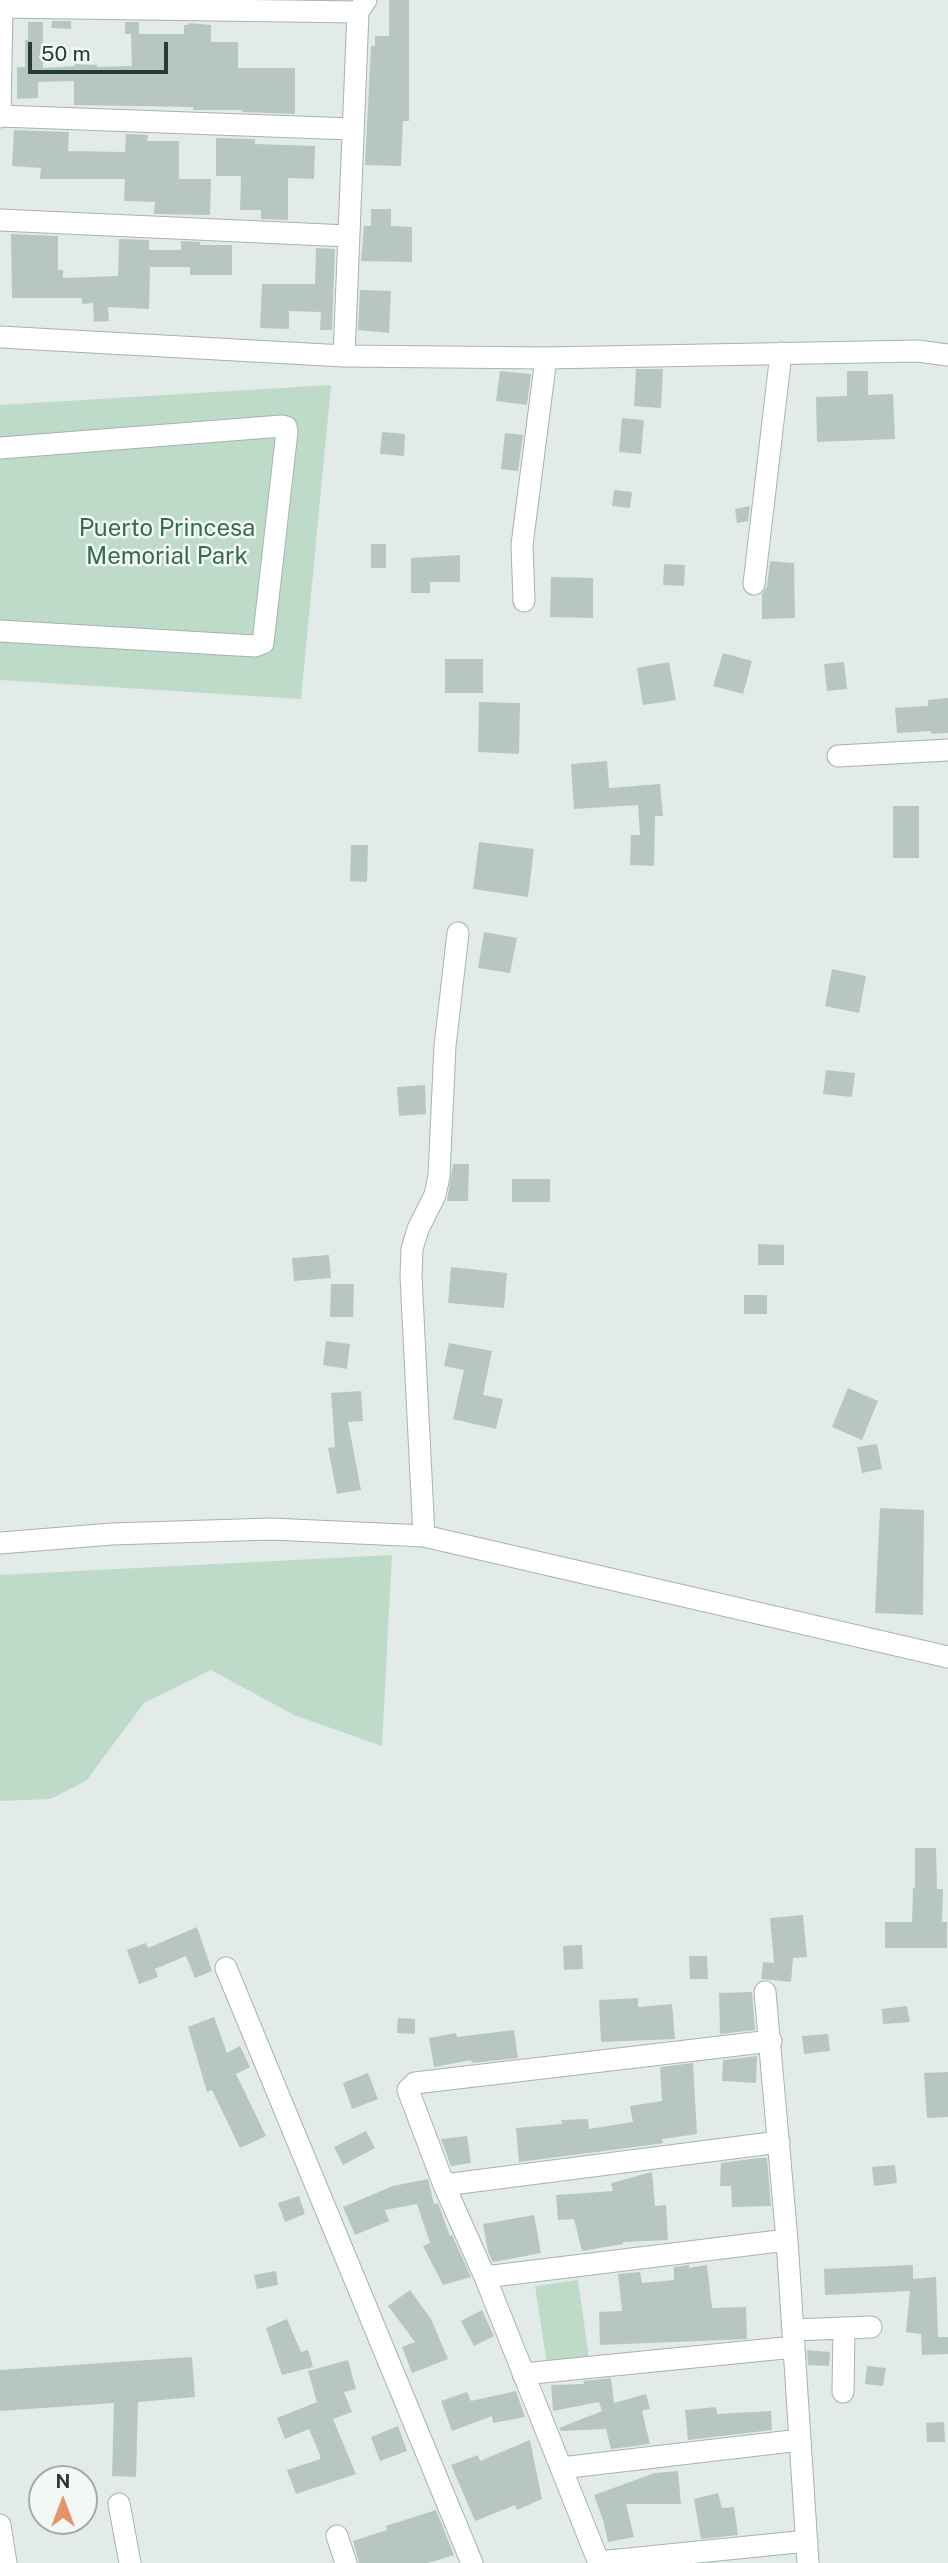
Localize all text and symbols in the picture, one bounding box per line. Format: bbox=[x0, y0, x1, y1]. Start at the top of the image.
scale bar bbox=[32, 28, 172, 72]
text: 50 m bbox=[41, 41, 91, 66]
park label: Puerto Princesa Memorial Park bbox=[79, 515, 255, 571]
north arrow bbox=[28, 2465, 98, 2535]
text: N bbox=[56, 2470, 70, 2492]

